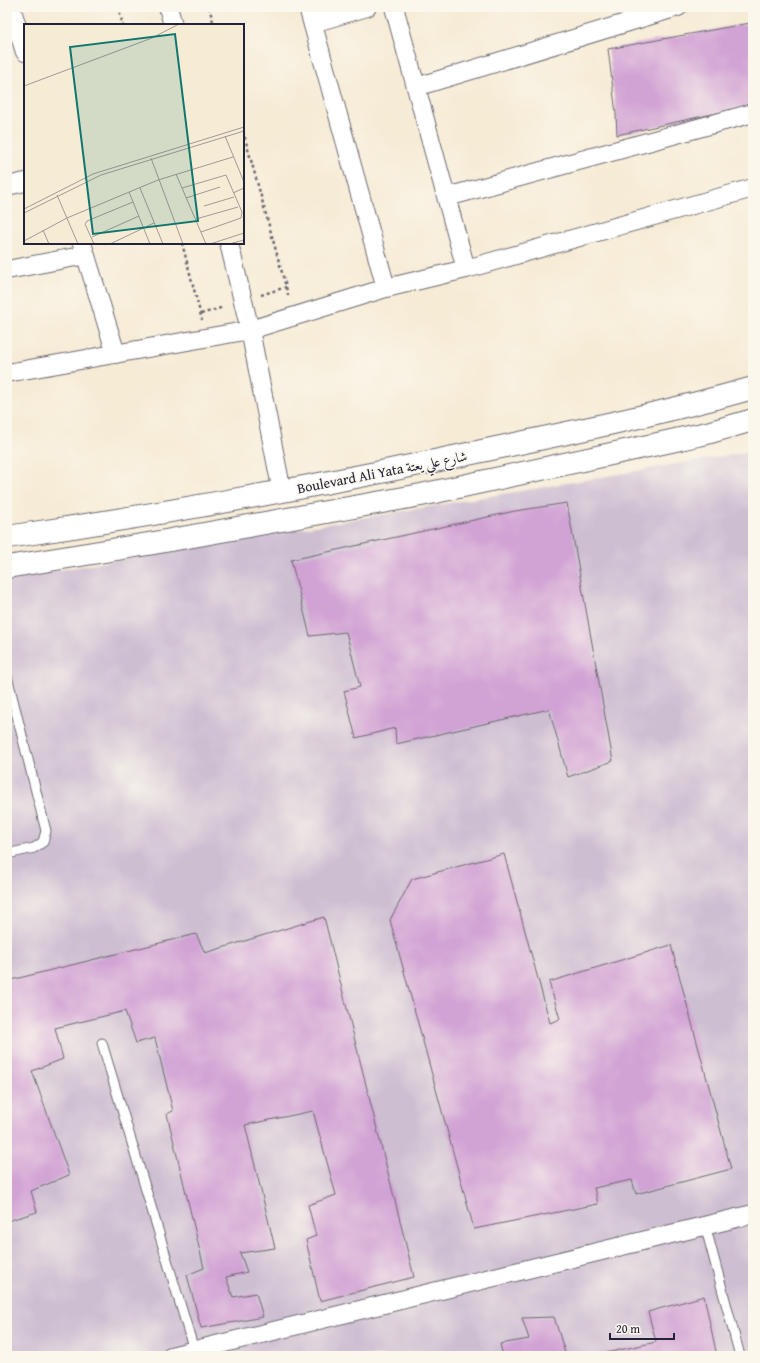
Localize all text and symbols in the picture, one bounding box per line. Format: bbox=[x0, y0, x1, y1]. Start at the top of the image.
inset map bbox=[24, 24, 244, 244]
street label: Boulevard Ali Yata شارع علي يعتة bbox=[295, 446, 469, 501]
scale bar bbox=[610, 1315, 674, 1341]
text: 20 m bbox=[616, 1320, 640, 1337]

